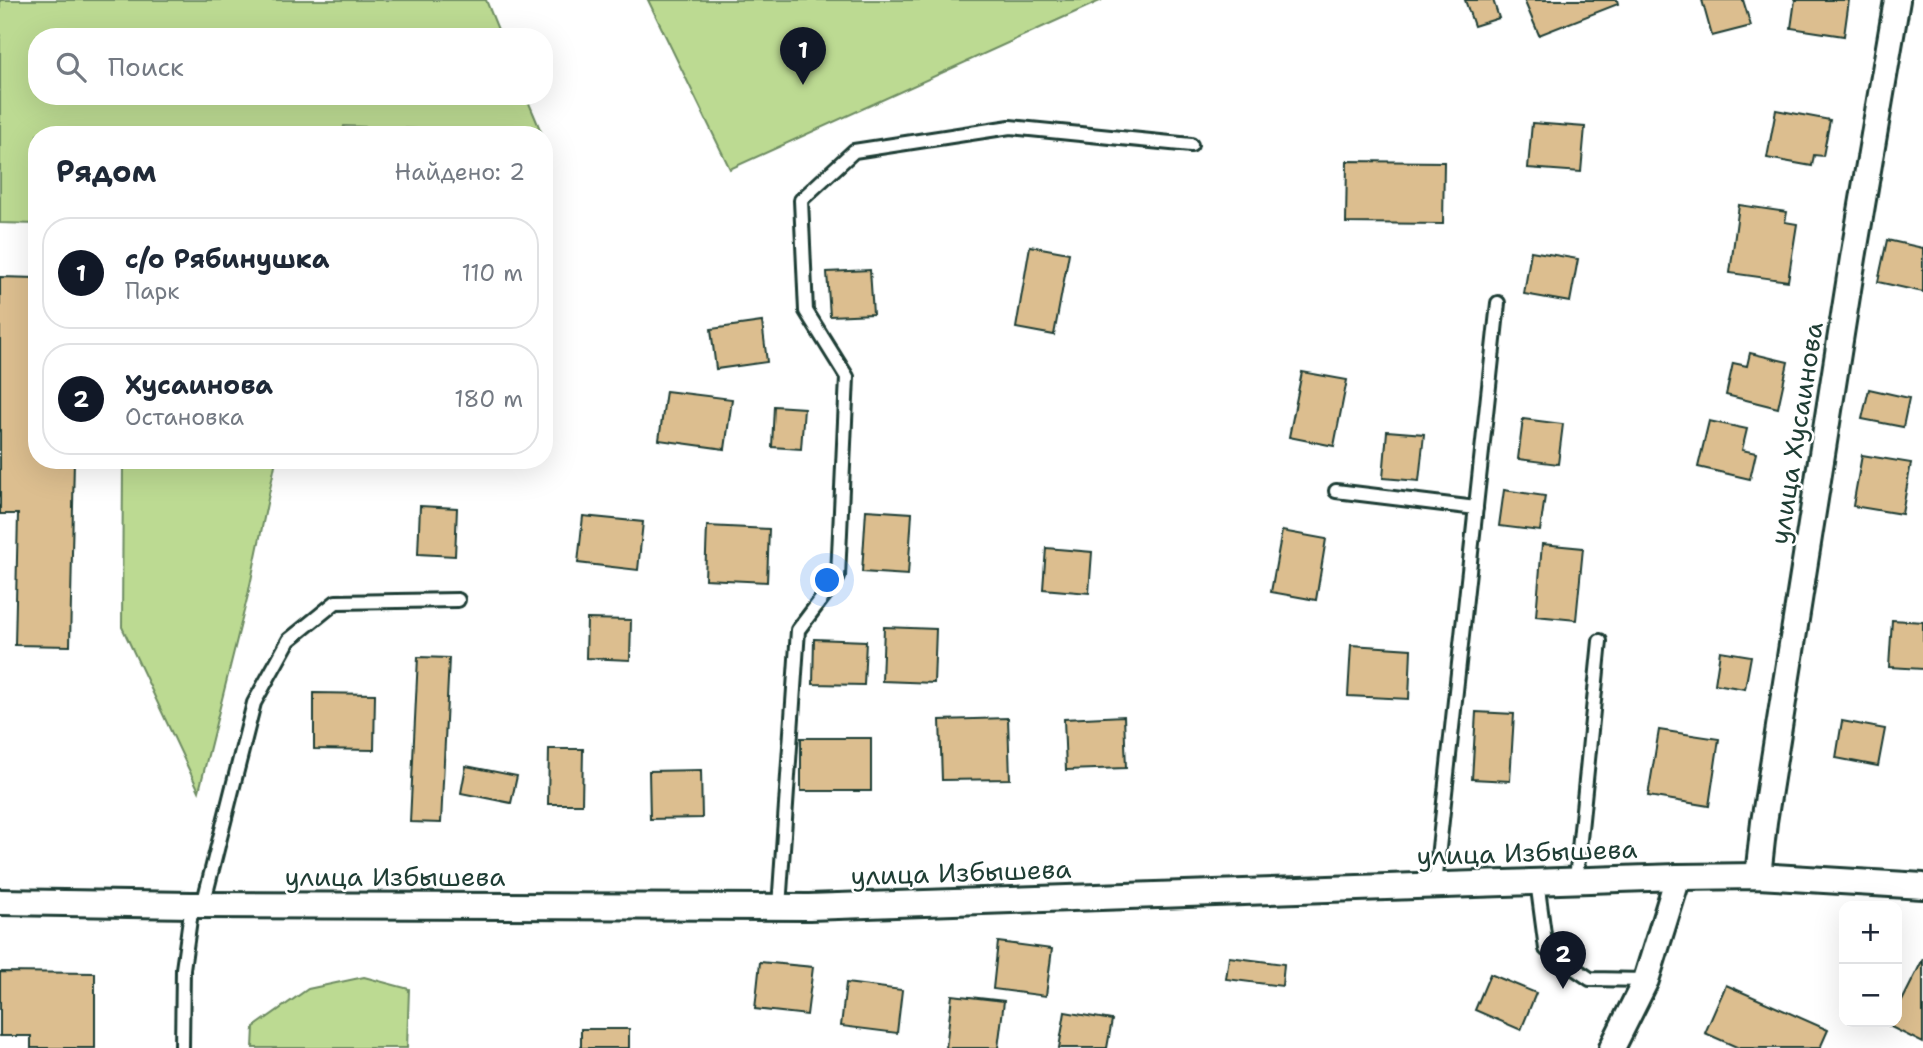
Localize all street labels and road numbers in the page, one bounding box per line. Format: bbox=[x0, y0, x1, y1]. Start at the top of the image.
street label: улица Хусаинова bbox=[1761, 319, 1831, 547]
street label: улица Избышева bbox=[1416, 831, 1638, 873]
street label: улица Избышева bbox=[850, 851, 1072, 893]
street label: улица Избышева bbox=[285, 859, 505, 894]

